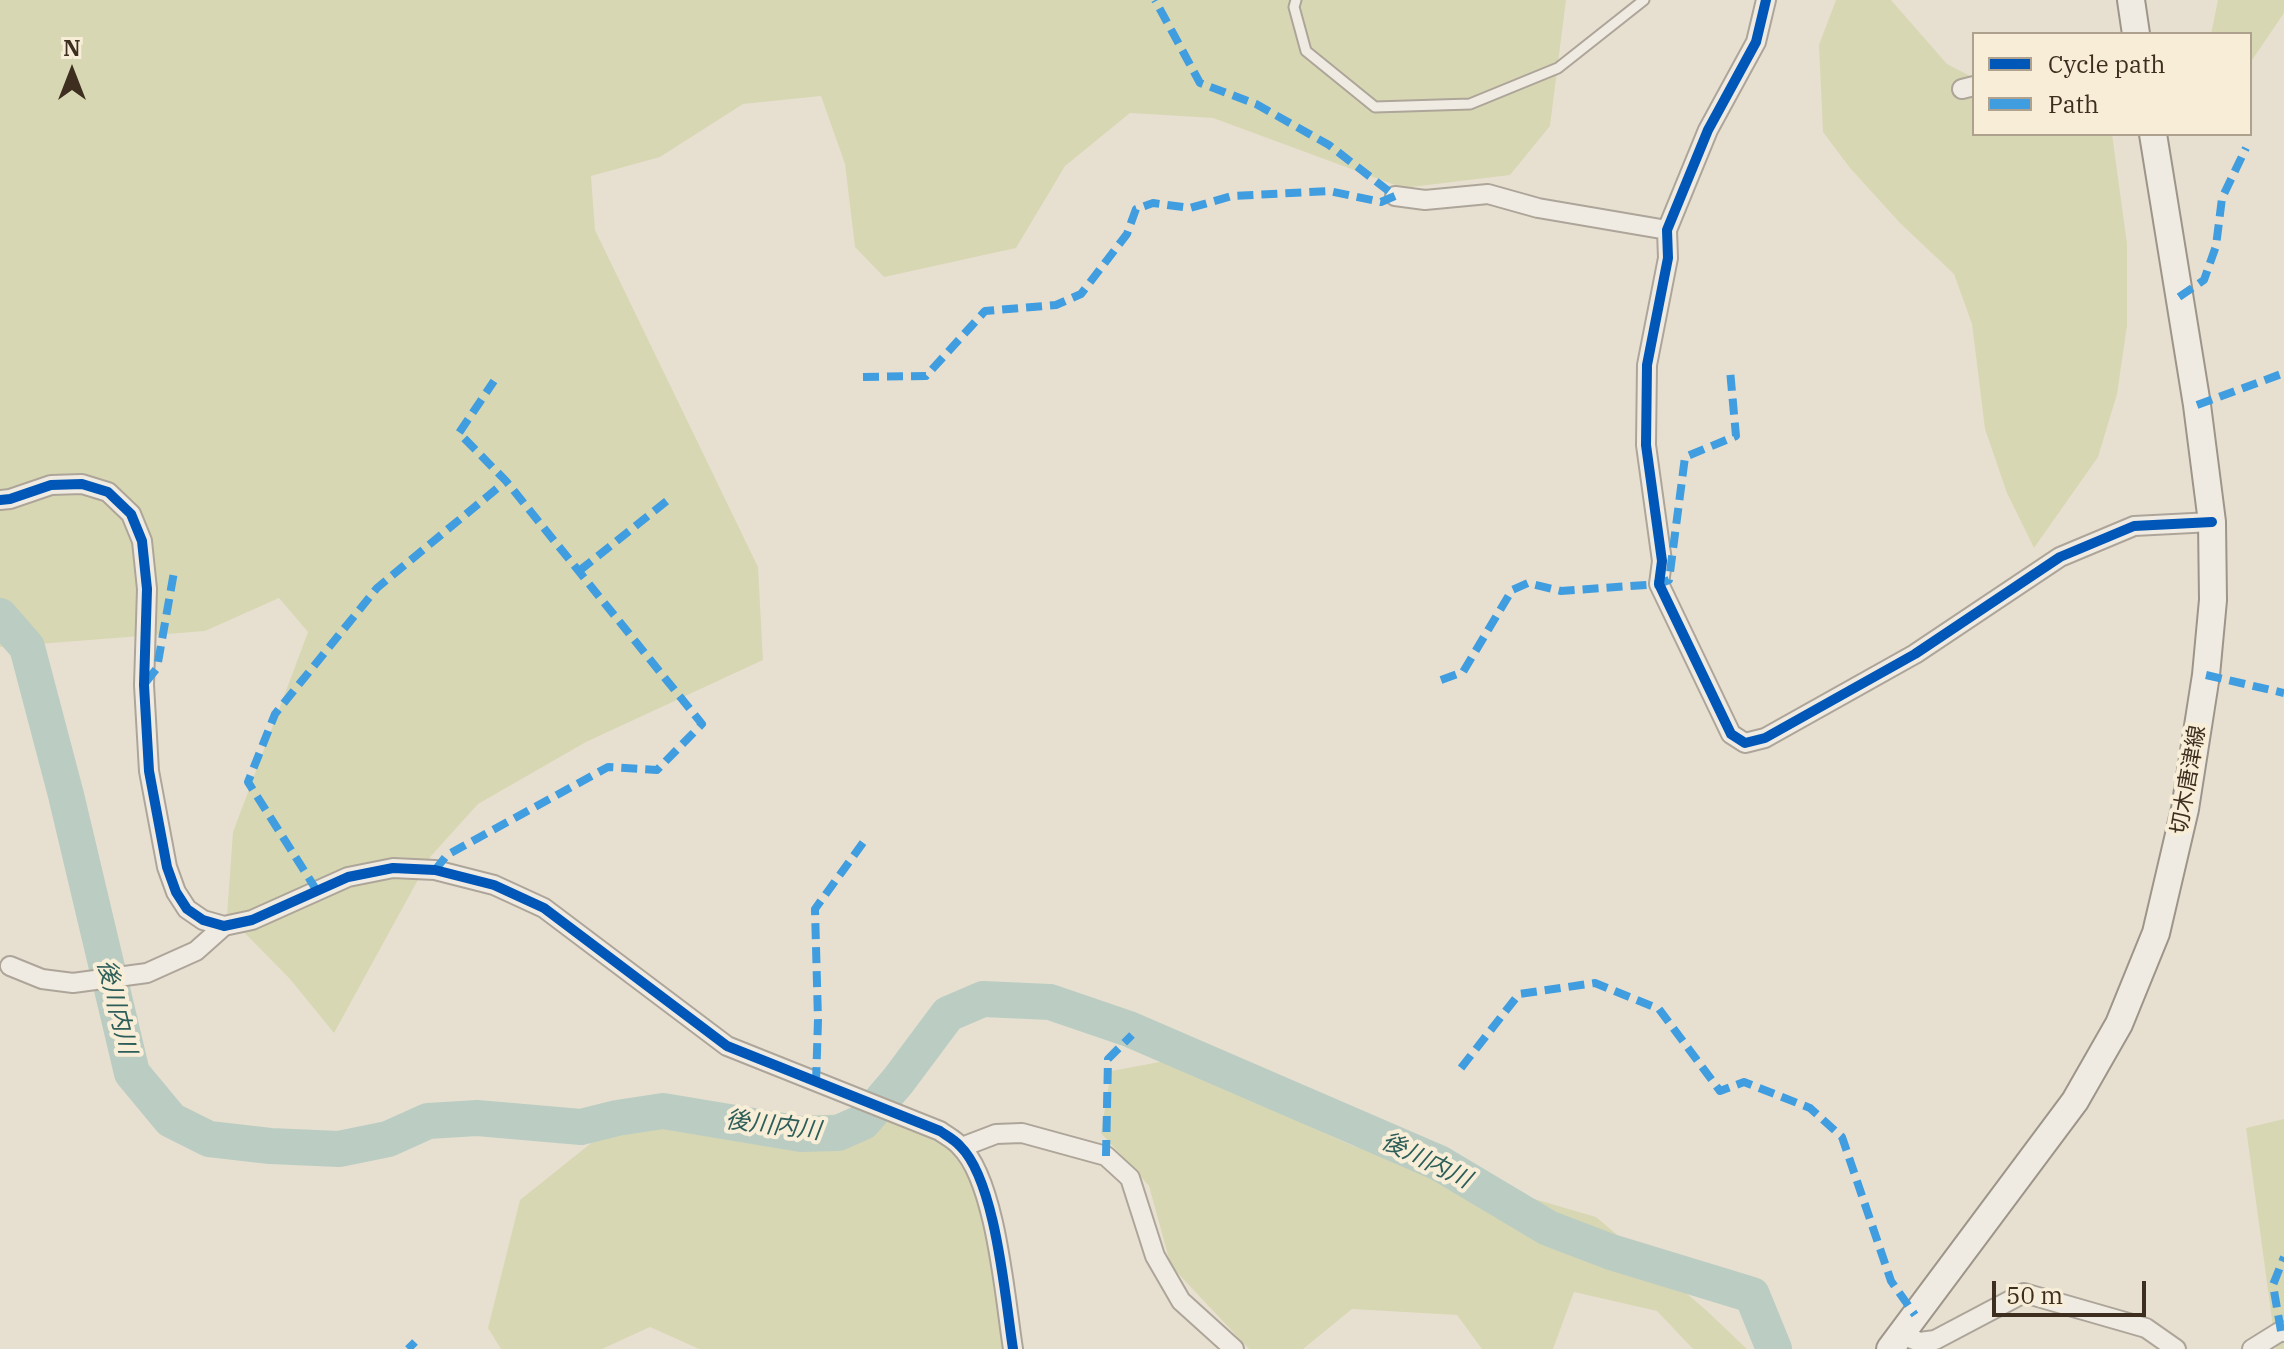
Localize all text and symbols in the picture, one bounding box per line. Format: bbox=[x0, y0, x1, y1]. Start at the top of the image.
north arrow bbox=[32, 32, 112, 112]
legend bbox=[1972, 32, 2252, 136]
text: N bbox=[63, 33, 81, 62]
text: Cycle path bbox=[2048, 48, 2165, 80]
text: Path bbox=[2048, 88, 2099, 120]
street label: 切木唐津線 bbox=[2166, 724, 2212, 836]
water label: 後川内川 bbox=[90, 957, 142, 1057]
water label: 後川内川 bbox=[724, 1106, 822, 1146]
water label: 後川内川 bbox=[1377, 1127, 1475, 1195]
scale bar bbox=[1996, 1265, 2150, 1315]
text: 50 m bbox=[2006, 1279, 2063, 1311]

